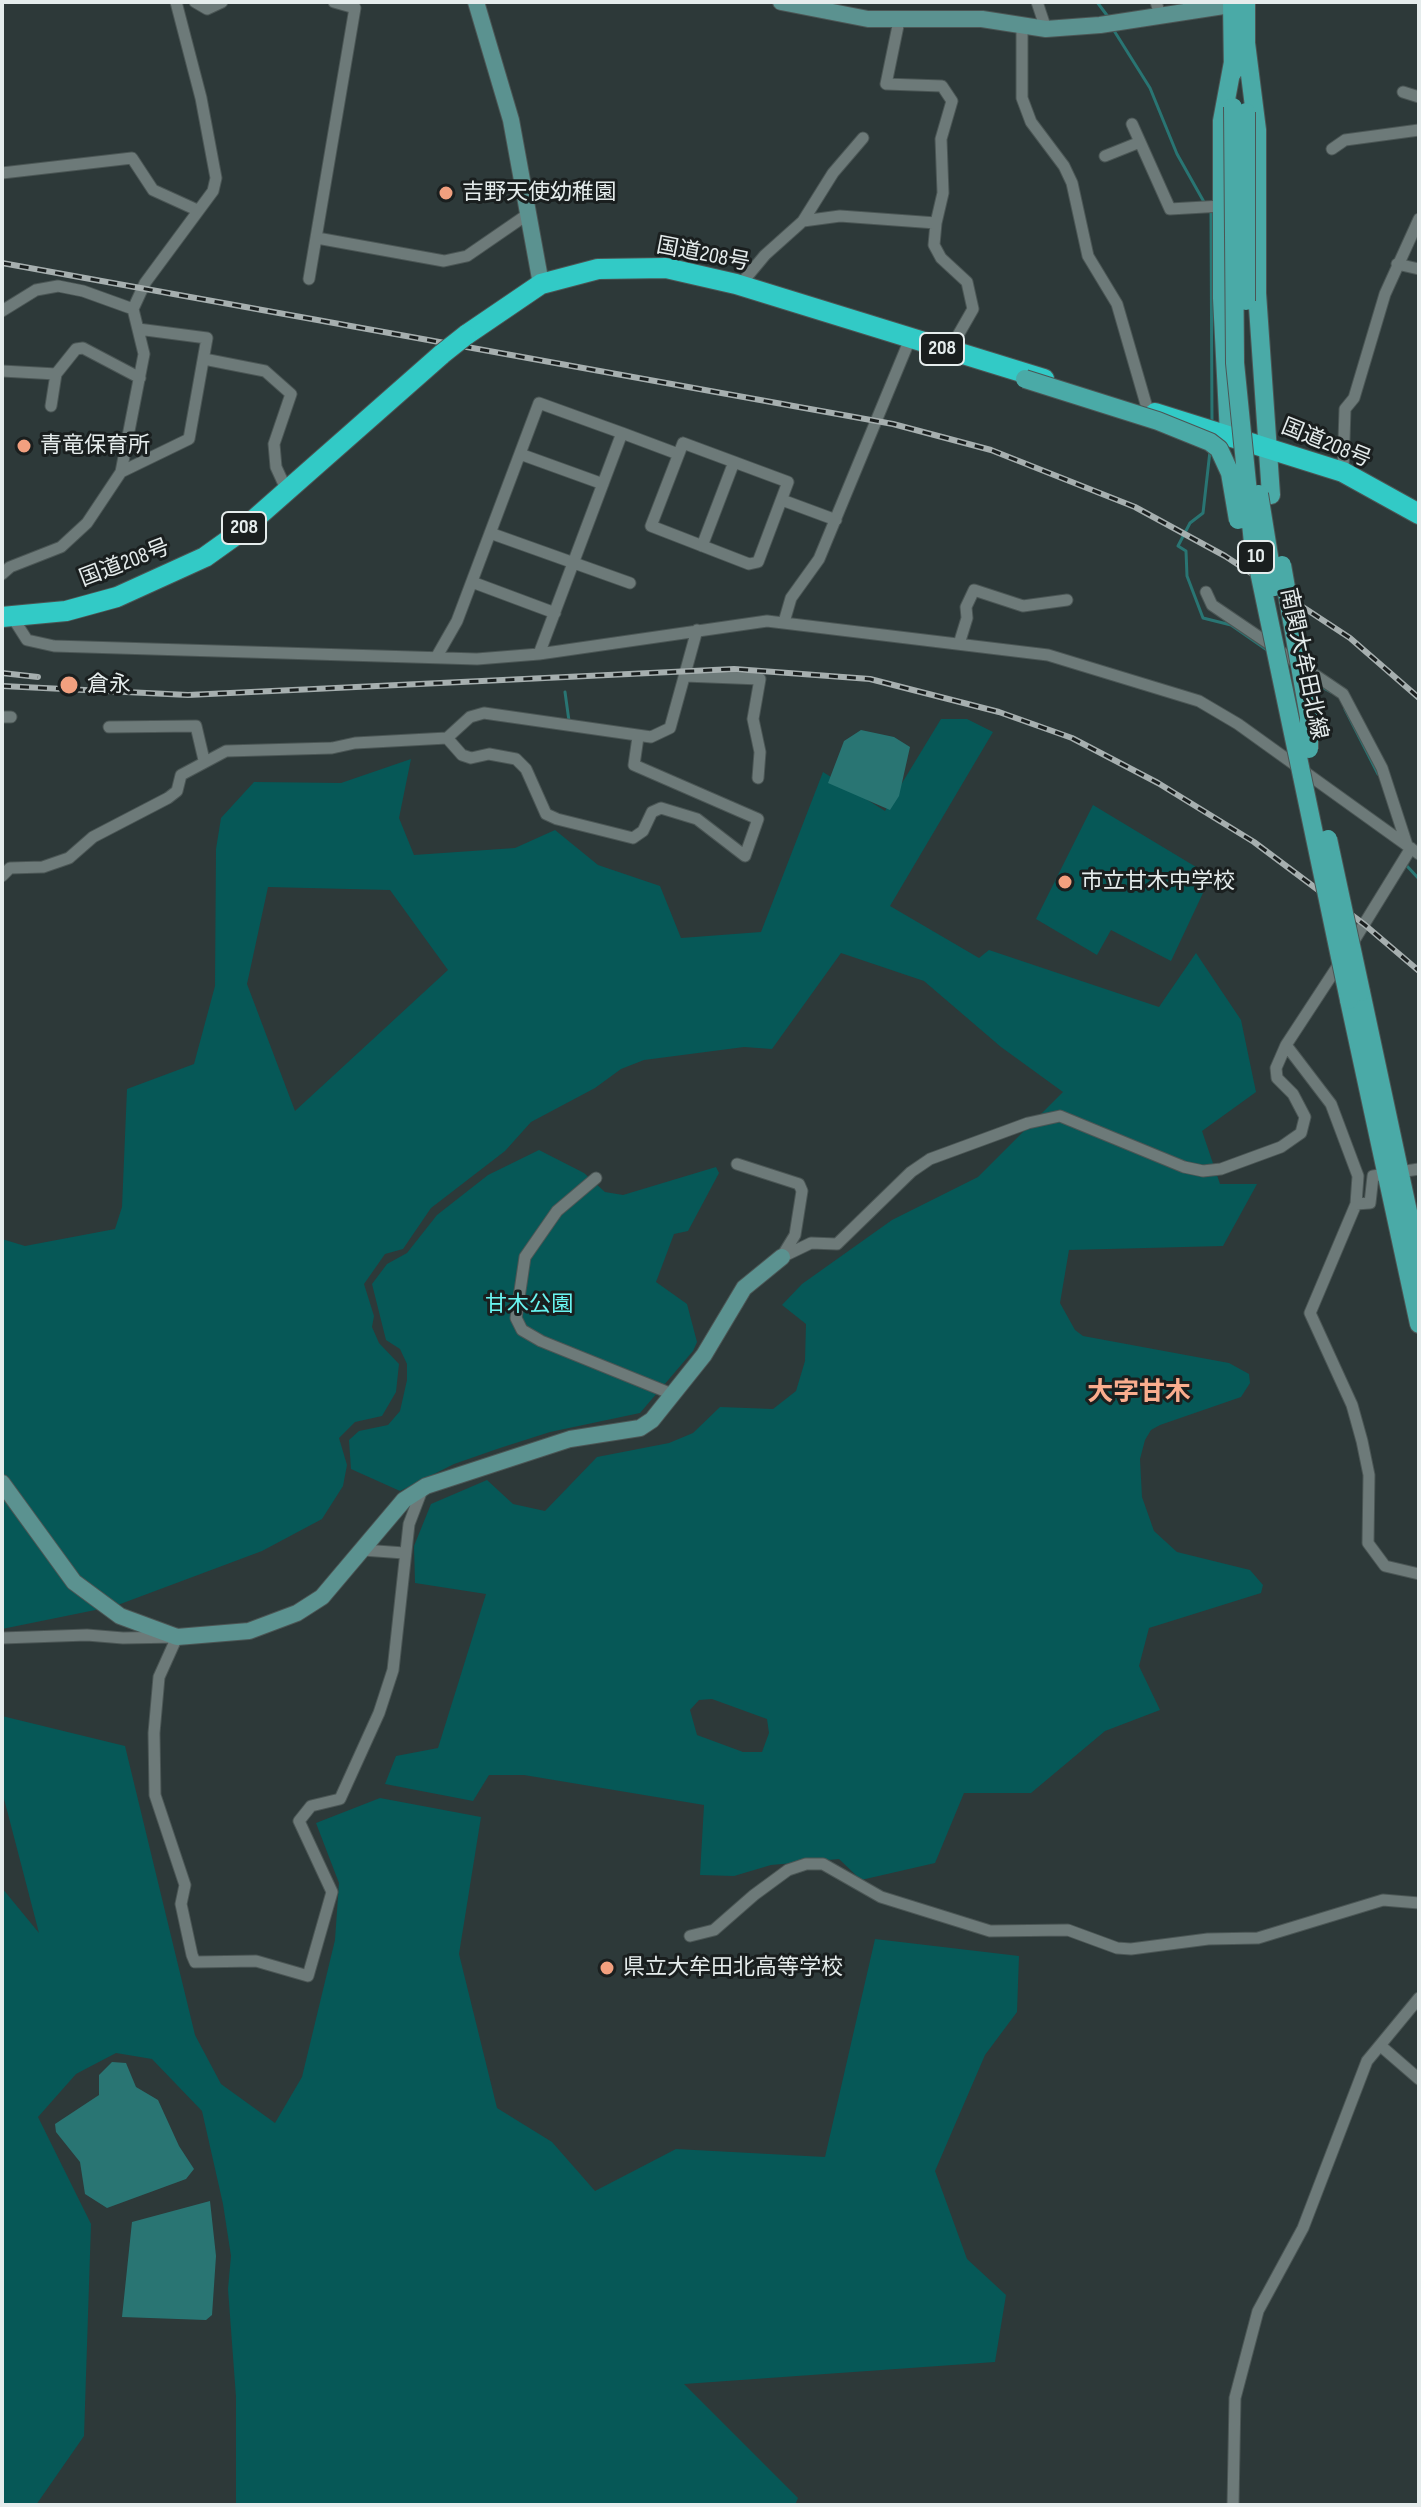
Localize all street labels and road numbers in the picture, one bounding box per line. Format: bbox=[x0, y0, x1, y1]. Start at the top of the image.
street label: 国道208号 bbox=[654, 233, 752, 277]
road number: 208 bbox=[920, 333, 964, 365]
street label: 国道208号 bbox=[1277, 414, 1375, 474]
road number: 208 bbox=[222, 512, 266, 544]
street label: 国道208号 bbox=[76, 535, 174, 593]
road number: 10 bbox=[1238, 541, 1274, 573]
street label: 南関大牟田北線 bbox=[1274, 586, 1332, 742]

